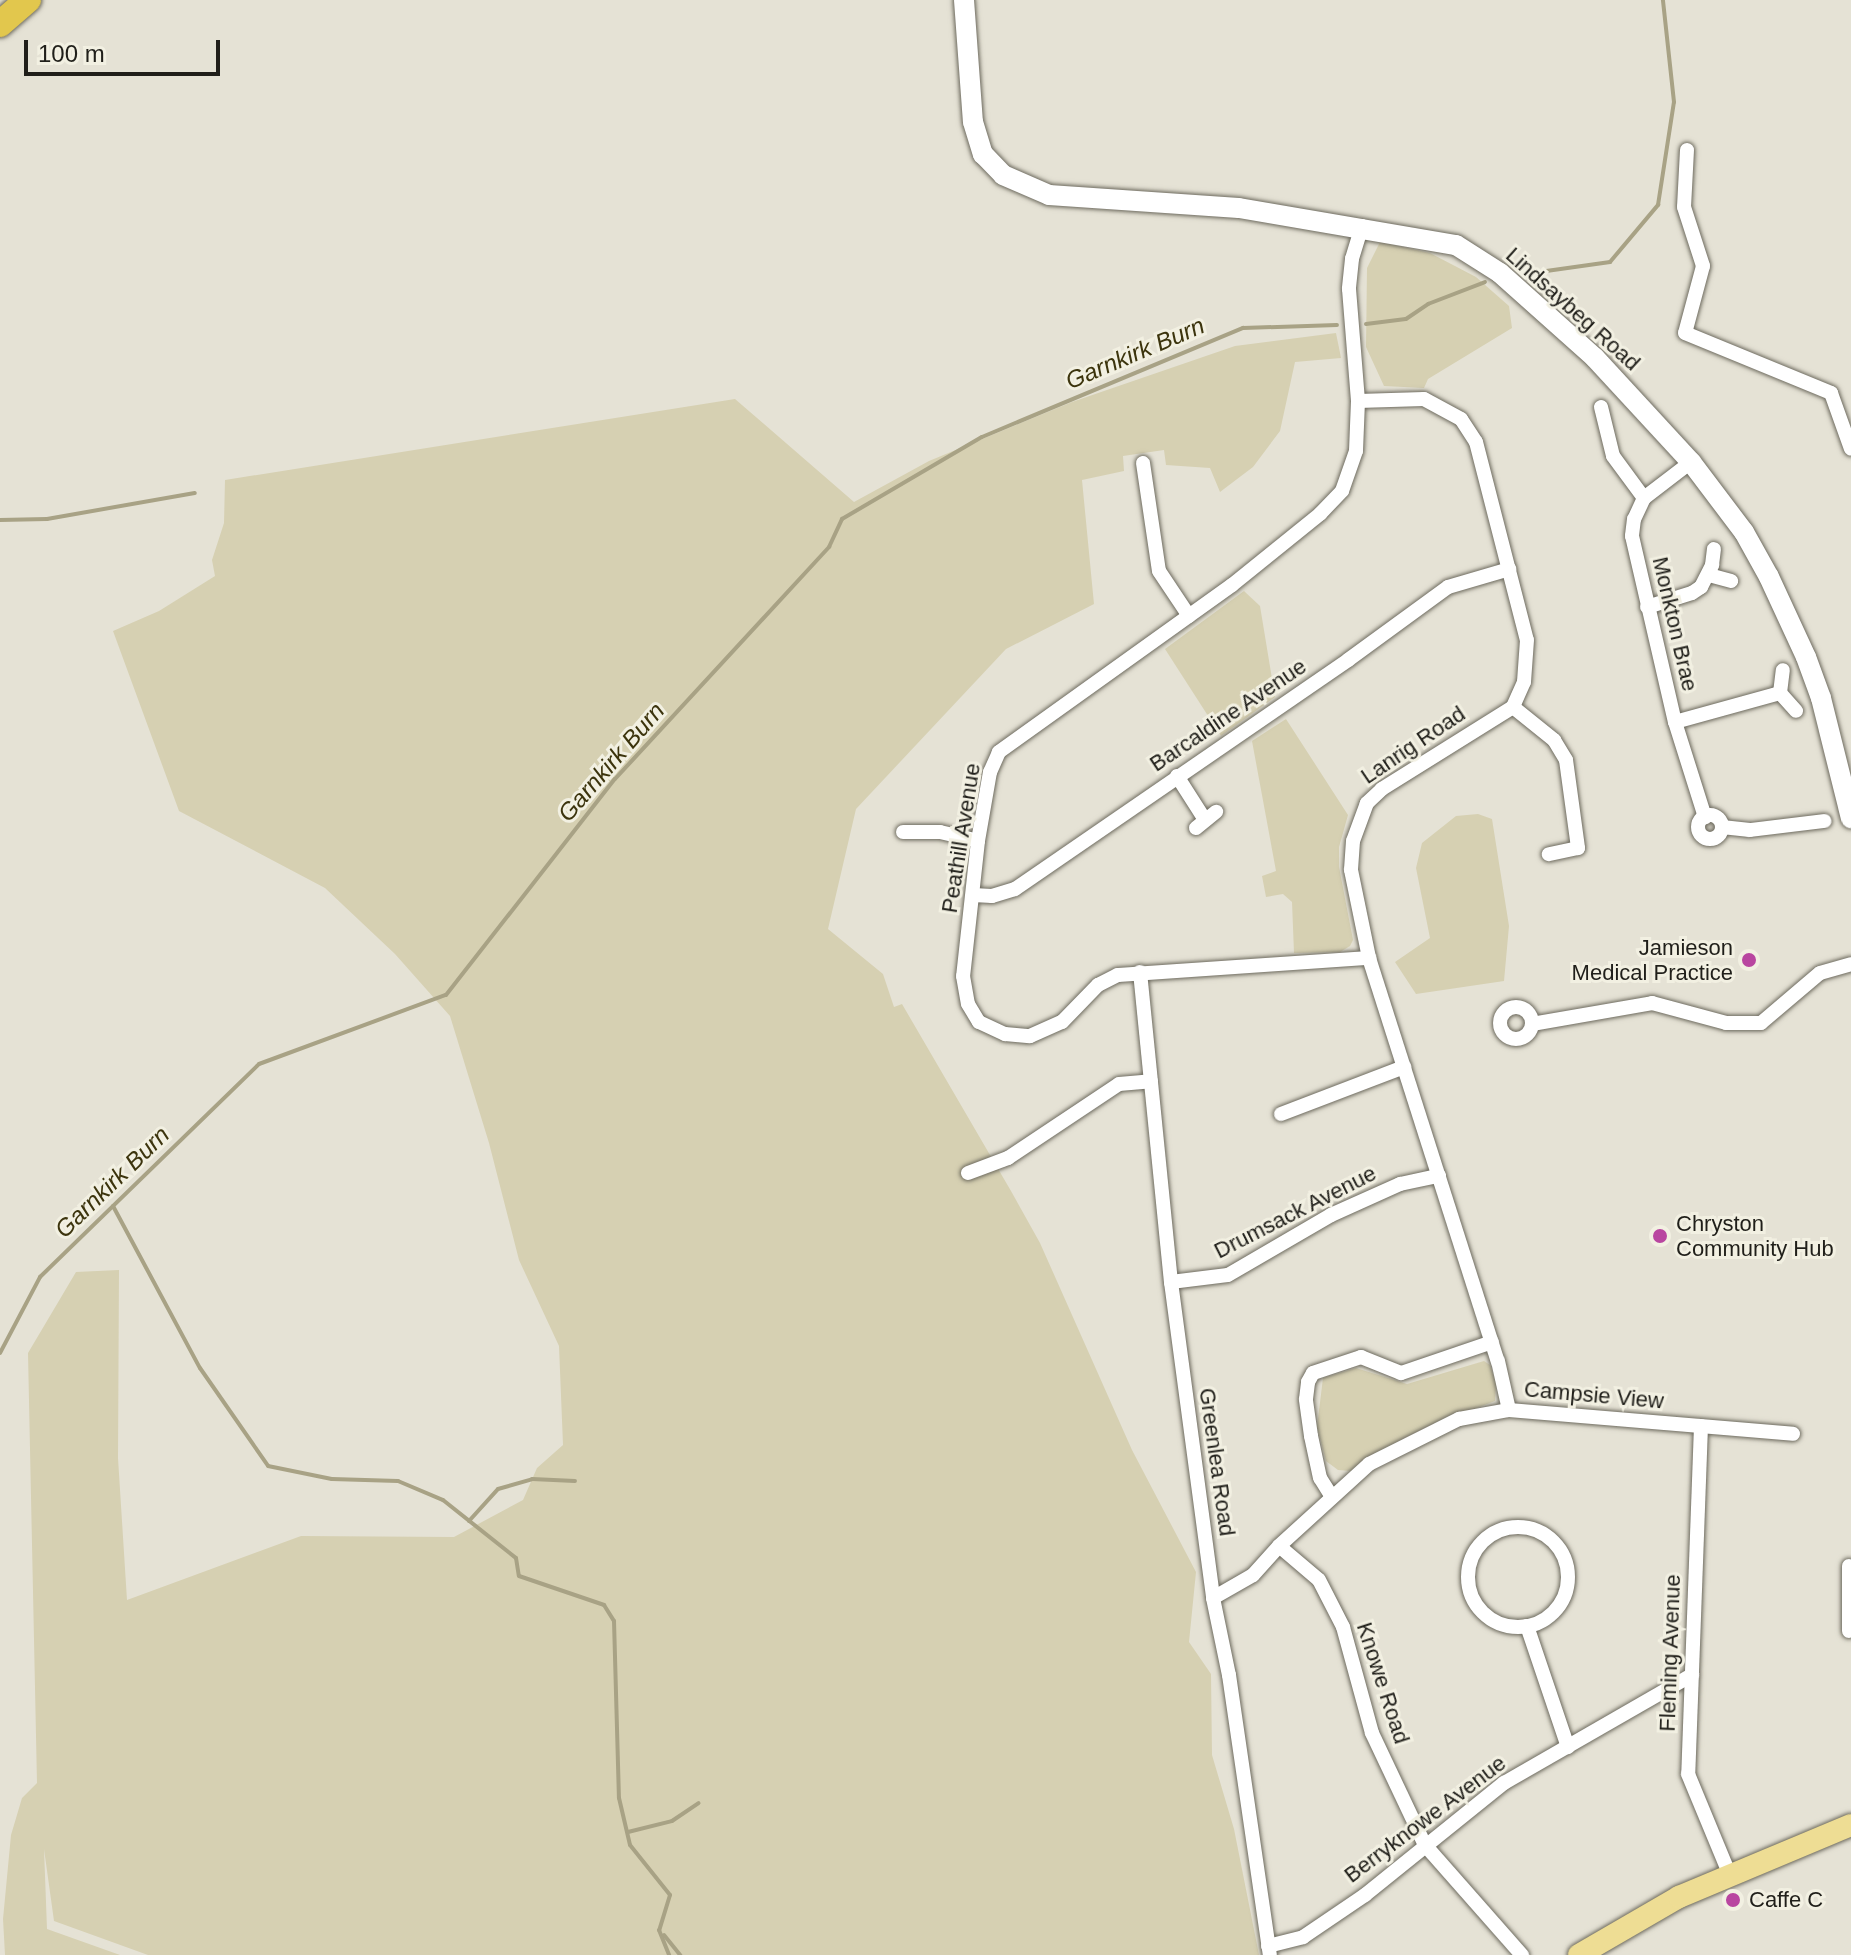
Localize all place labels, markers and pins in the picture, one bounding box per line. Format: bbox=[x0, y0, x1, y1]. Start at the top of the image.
place label: Jamieson Medical Practice bbox=[1572, 934, 1733, 986]
marker: Jamieson Medical Practice bbox=[1740, 951, 1758, 969]
place label: Chryston Community Hub bbox=[1676, 1210, 1834, 1262]
marker: Chryston Community Hub bbox=[1651, 1227, 1669, 1245]
place label: Caffe C bbox=[1749, 1887, 1823, 1913]
marker: Caffe C bbox=[1724, 1891, 1742, 1909]

